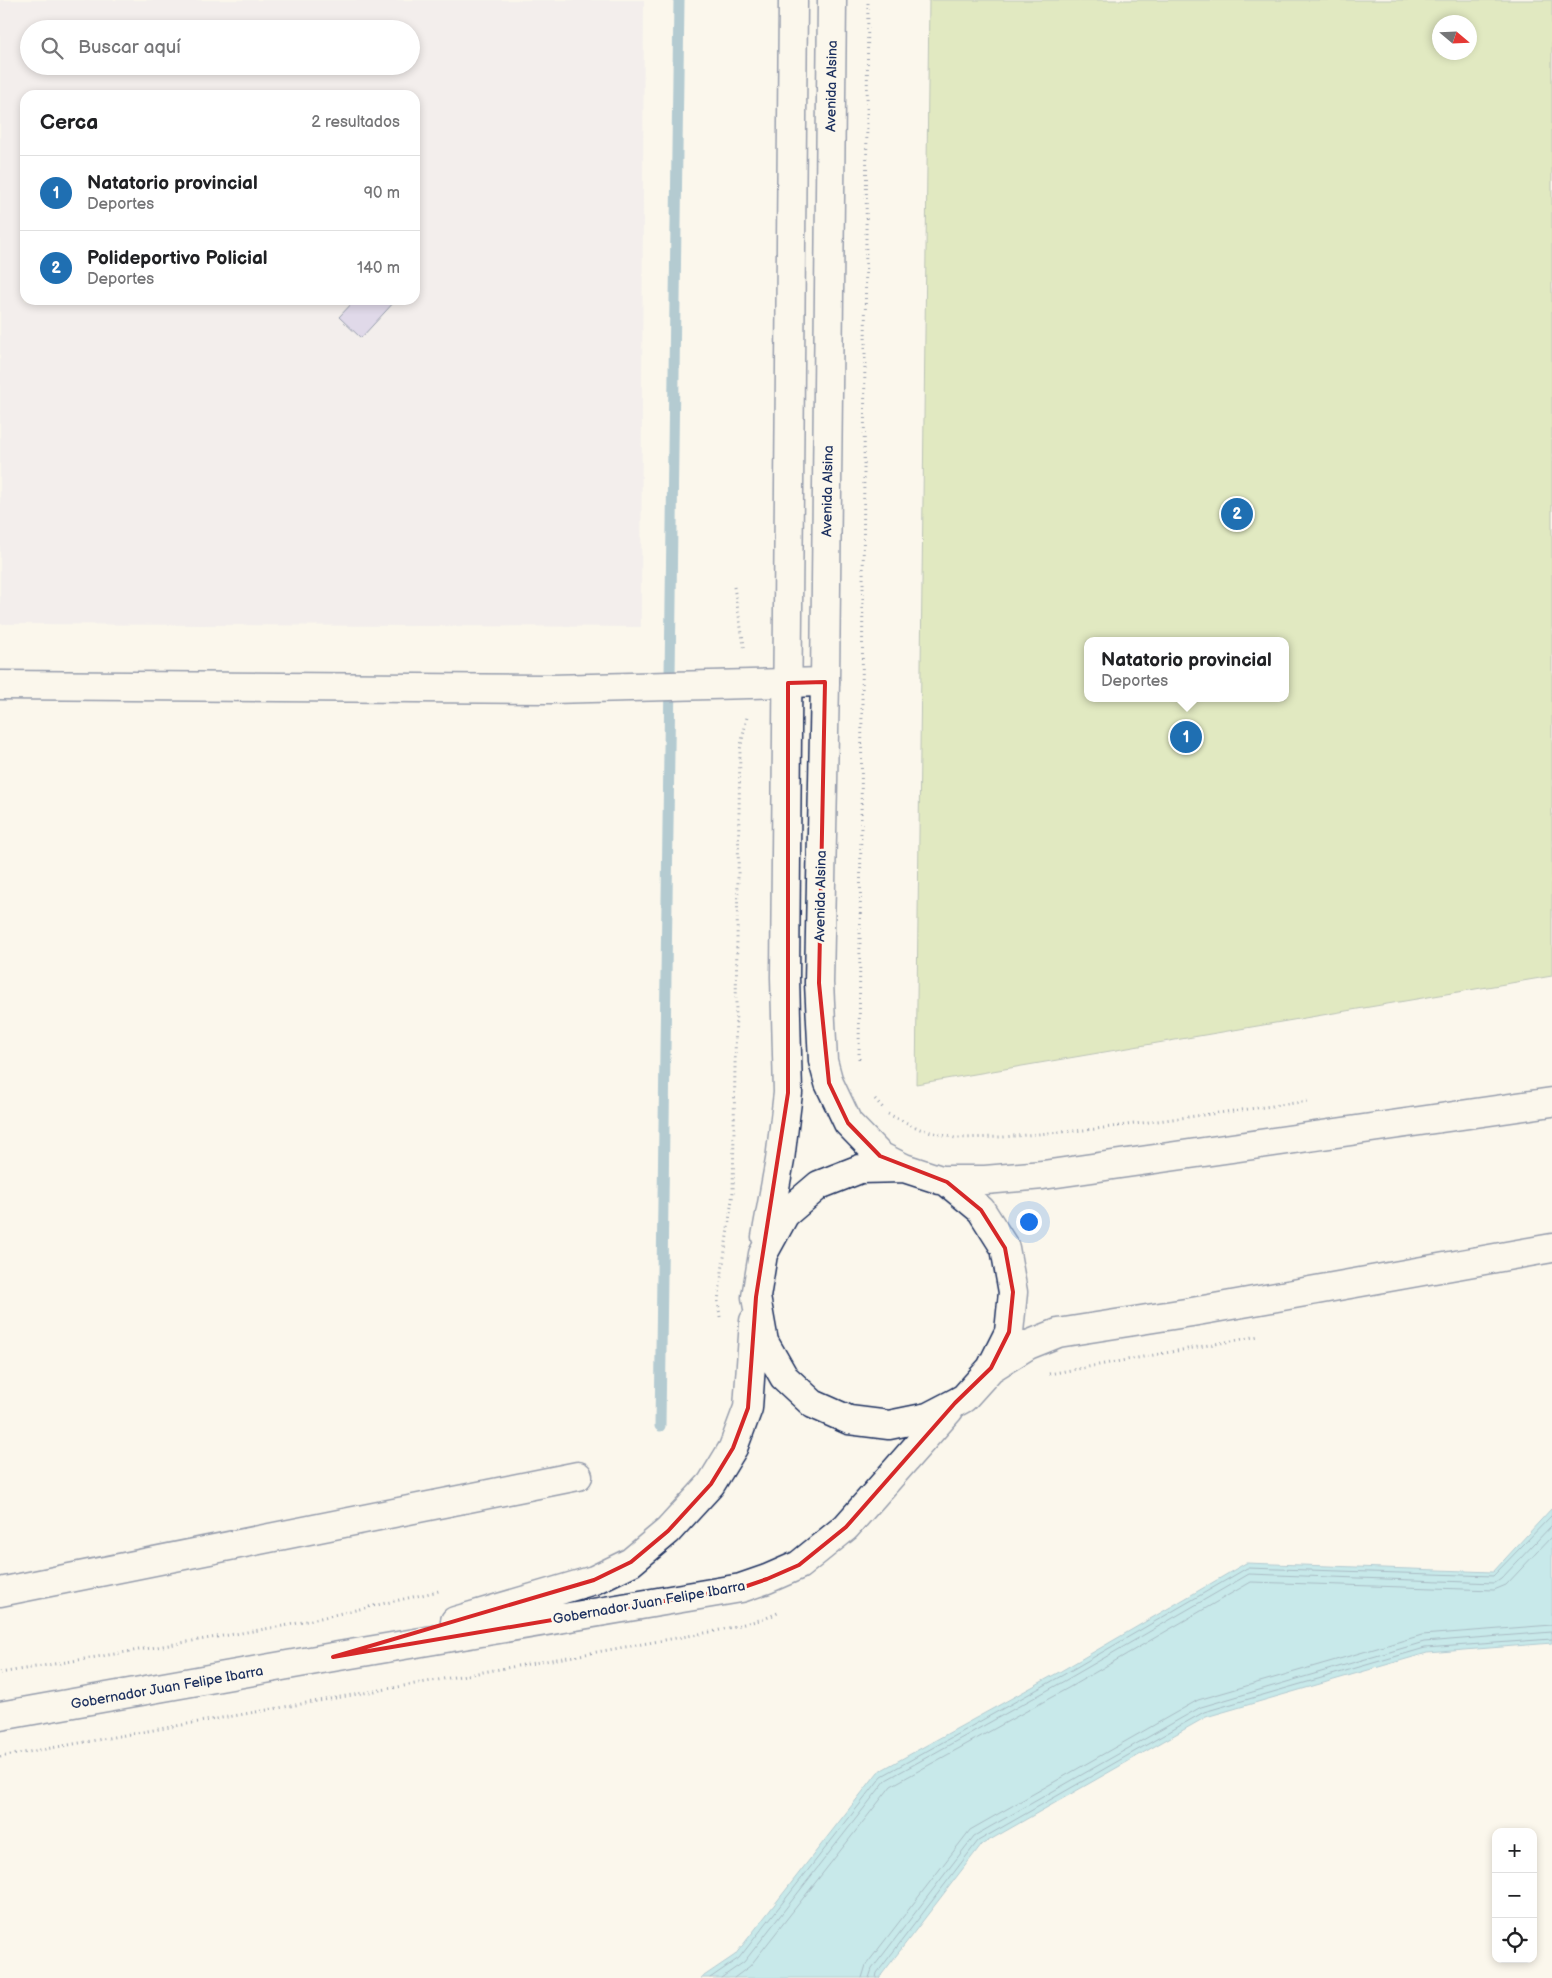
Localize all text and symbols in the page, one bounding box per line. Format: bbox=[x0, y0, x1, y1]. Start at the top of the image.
north arrow bbox=[1432, 15, 1477, 60]
search box bbox=[20, 20, 420, 75]
icon: search bbox=[38, 34, 66, 62]
text: Buscar aquí bbox=[78, 36, 181, 59]
street label: Avenida Alsina bbox=[822, 40, 841, 132]
text: Cerca bbox=[40, 110, 98, 135]
text: 2 resultados bbox=[311, 113, 400, 132]
text: Natatorio provincial bbox=[87, 172, 258, 195]
text: 1 bbox=[53, 184, 59, 203]
text: 90 m bbox=[364, 184, 400, 203]
text: Deportes bbox=[87, 195, 154, 214]
text: Polideportivo Policial bbox=[87, 247, 268, 270]
text: 2 bbox=[51, 259, 61, 278]
text: 140 m bbox=[357, 259, 400, 278]
text: Deportes bbox=[87, 270, 154, 289]
street label: Avenida Alsina bbox=[818, 445, 837, 537]
pin: 2 bbox=[1221, 495, 1253, 533]
popup bbox=[1084, 637, 1289, 702]
text: Natatorio provincial bbox=[1101, 649, 1272, 672]
text: Deportes bbox=[1101, 672, 1168, 691]
pin: 1 bbox=[1170, 718, 1202, 756]
street label: Avenida Alsina bbox=[811, 850, 830, 942]
your location bbox=[1016, 1209, 1042, 1235]
street label: Gobernador Juan Felipe Ibarra bbox=[552, 1577, 747, 1628]
street label: Gobernador Juan Felipe Ibarra bbox=[70, 1662, 265, 1713]
map controls bbox=[1492, 1828, 1537, 1963]
button: + bbox=[1492, 1828, 1537, 1873]
button: − bbox=[1492, 1873, 1537, 1918]
button: locate bbox=[1492, 1918, 1537, 1963]

